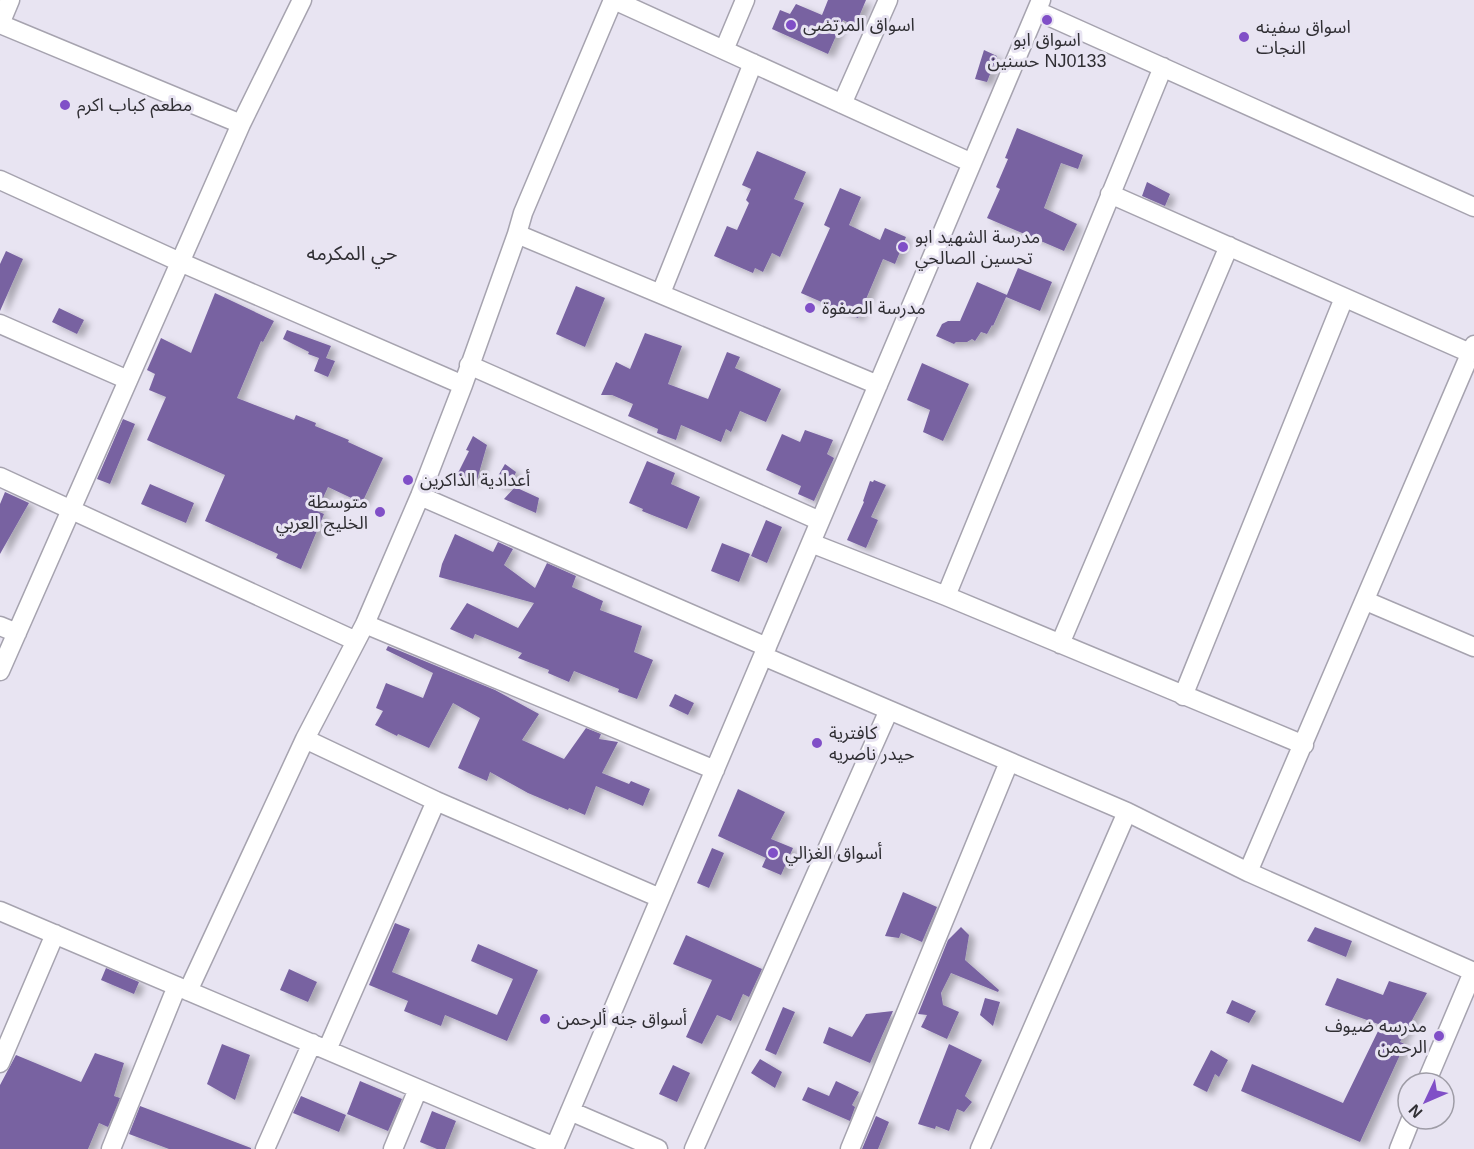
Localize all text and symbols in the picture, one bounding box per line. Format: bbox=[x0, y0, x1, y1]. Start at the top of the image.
marker: اسواق ابو حسنين NJ0133 bbox=[1040, 13, 1054, 27]
place label: اسواق المرتضى bbox=[803, 15, 915, 36]
place label: اسواق سفينه النجات bbox=[1256, 17, 1351, 58]
marker: اسواق المرتضى bbox=[784, 18, 798, 32]
place label: اسواق ابو حسنين NJ0133 bbox=[988, 30, 1106, 72]
marker: اسواق سفينه النجات bbox=[1237, 30, 1251, 44]
place label: مطعم كباب اكرم bbox=[77, 95, 192, 119]
marker: مطعم كباب اكرم bbox=[58, 98, 72, 112]
place label: مدرسة الشهيد ابو تحسين الصالحي bbox=[915, 227, 1040, 271]
marker: مدرسة الشهيد ابو تحسين الصالحي bbox=[896, 240, 910, 254]
district label: حي المكرمه bbox=[306, 242, 398, 269]
place label: مدرسة الصفوة bbox=[822, 298, 926, 319]
marker: مدرسة الصفوة bbox=[803, 301, 817, 315]
place label: أعدادية الذاكرين bbox=[420, 469, 530, 491]
marker: أعدادية الذاكرين bbox=[401, 473, 415, 487]
place label: متوسطة الخليج العربي bbox=[276, 492, 368, 536]
marker: متوسطة الخليج العربي bbox=[373, 505, 387, 519]
place label: كافترية حيدر ناصريه bbox=[829, 723, 915, 765]
marker: كافترية حيدر ناصريه bbox=[810, 736, 824, 750]
place label: أسواق الغزالي bbox=[785, 842, 882, 866]
marker: أسواق الغزالي bbox=[766, 846, 780, 860]
place label: أسواق جنه ألرحمن bbox=[557, 1008, 687, 1030]
marker: أسواق جنه ألرحمن bbox=[538, 1012, 552, 1026]
place label: مدرسه ضيوف الرحمن bbox=[1325, 1016, 1427, 1058]
marker: مدرسه ضيوف الرحمن bbox=[1432, 1029, 1446, 1043]
north arrow bbox=[1396, 1071, 1456, 1131]
text: N bbox=[1405, 1101, 1426, 1121]

